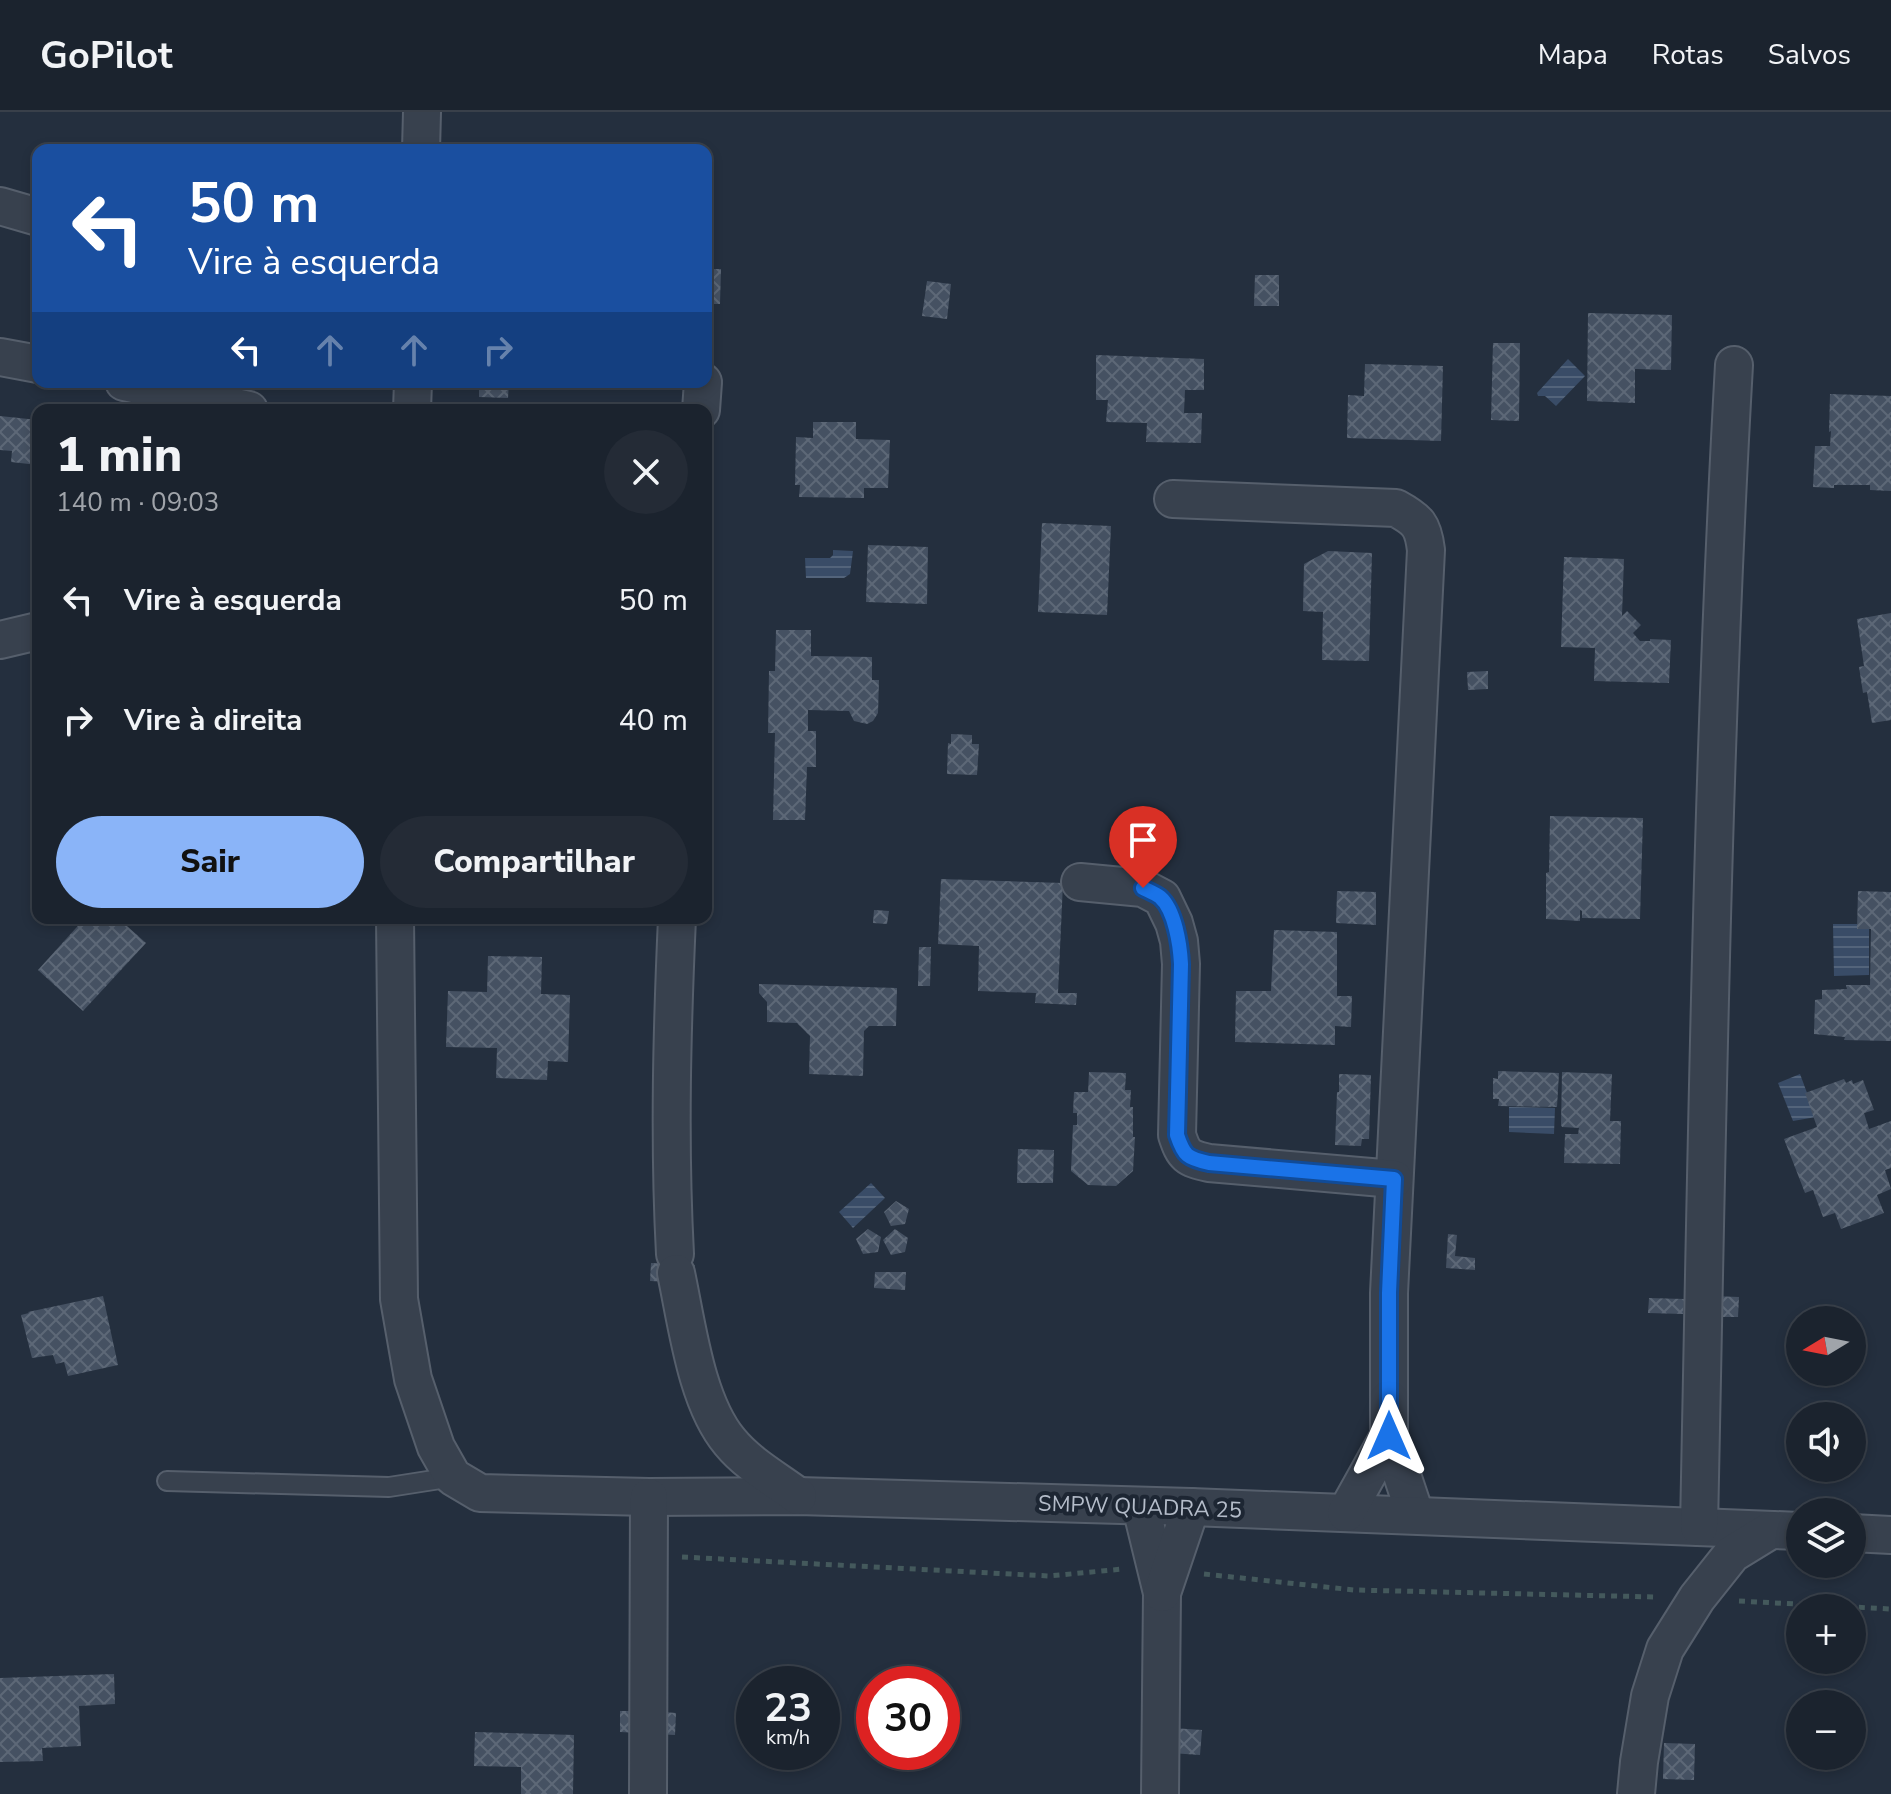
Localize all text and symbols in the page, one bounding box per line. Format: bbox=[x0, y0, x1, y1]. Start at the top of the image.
text: GoPilot bbox=[40, 30, 173, 81]
text: Mapa bbox=[1538, 36, 1608, 74]
text: Rotas bbox=[1652, 36, 1724, 74]
text: Salvos bbox=[1768, 36, 1851, 74]
text: 50 m bbox=[188, 165, 319, 242]
icon: left bbox=[56, 176, 160, 280]
text: Vire à esquerda bbox=[188, 238, 440, 287]
icon: left bbox=[224, 328, 268, 372]
icon: ahead bbox=[308, 328, 352, 372]
icon: ahead bbox=[392, 328, 436, 372]
icon: right bbox=[476, 328, 520, 372]
text: 1 min bbox=[56, 422, 182, 488]
button: close bbox=[604, 430, 688, 514]
text: 140 m · 09:03 bbox=[56, 485, 219, 520]
icon: left bbox=[56, 578, 100, 622]
text: Vire à esquerda bbox=[124, 580, 342, 621]
text: 50 m bbox=[619, 580, 688, 621]
icon: right bbox=[56, 698, 100, 742]
text: Vire à direita bbox=[124, 700, 302, 741]
text: 40 m bbox=[619, 700, 688, 741]
pin bbox=[1109, 806, 1177, 888]
button: Sair bbox=[56, 816, 364, 908]
button: Compartilhar bbox=[380, 816, 688, 908]
icon: arrive bbox=[1121, 818, 1165, 862]
north arrow bbox=[1786, 1306, 1866, 1386]
map controls bbox=[1786, 1306, 1866, 1770]
position arrow bbox=[1347, 1394, 1431, 1478]
button: sound bbox=[1786, 1402, 1866, 1482]
street label: SMPW QUADRA 25 bbox=[1038, 1488, 1242, 1526]
button: layers bbox=[1786, 1498, 1866, 1578]
button: + bbox=[1786, 1594, 1866, 1674]
speed limit sign: 30 bbox=[856, 1666, 960, 1770]
text: 23 bbox=[764, 1681, 812, 1735]
button: − bbox=[1786, 1690, 1866, 1770]
text: km/h bbox=[766, 1724, 810, 1751]

